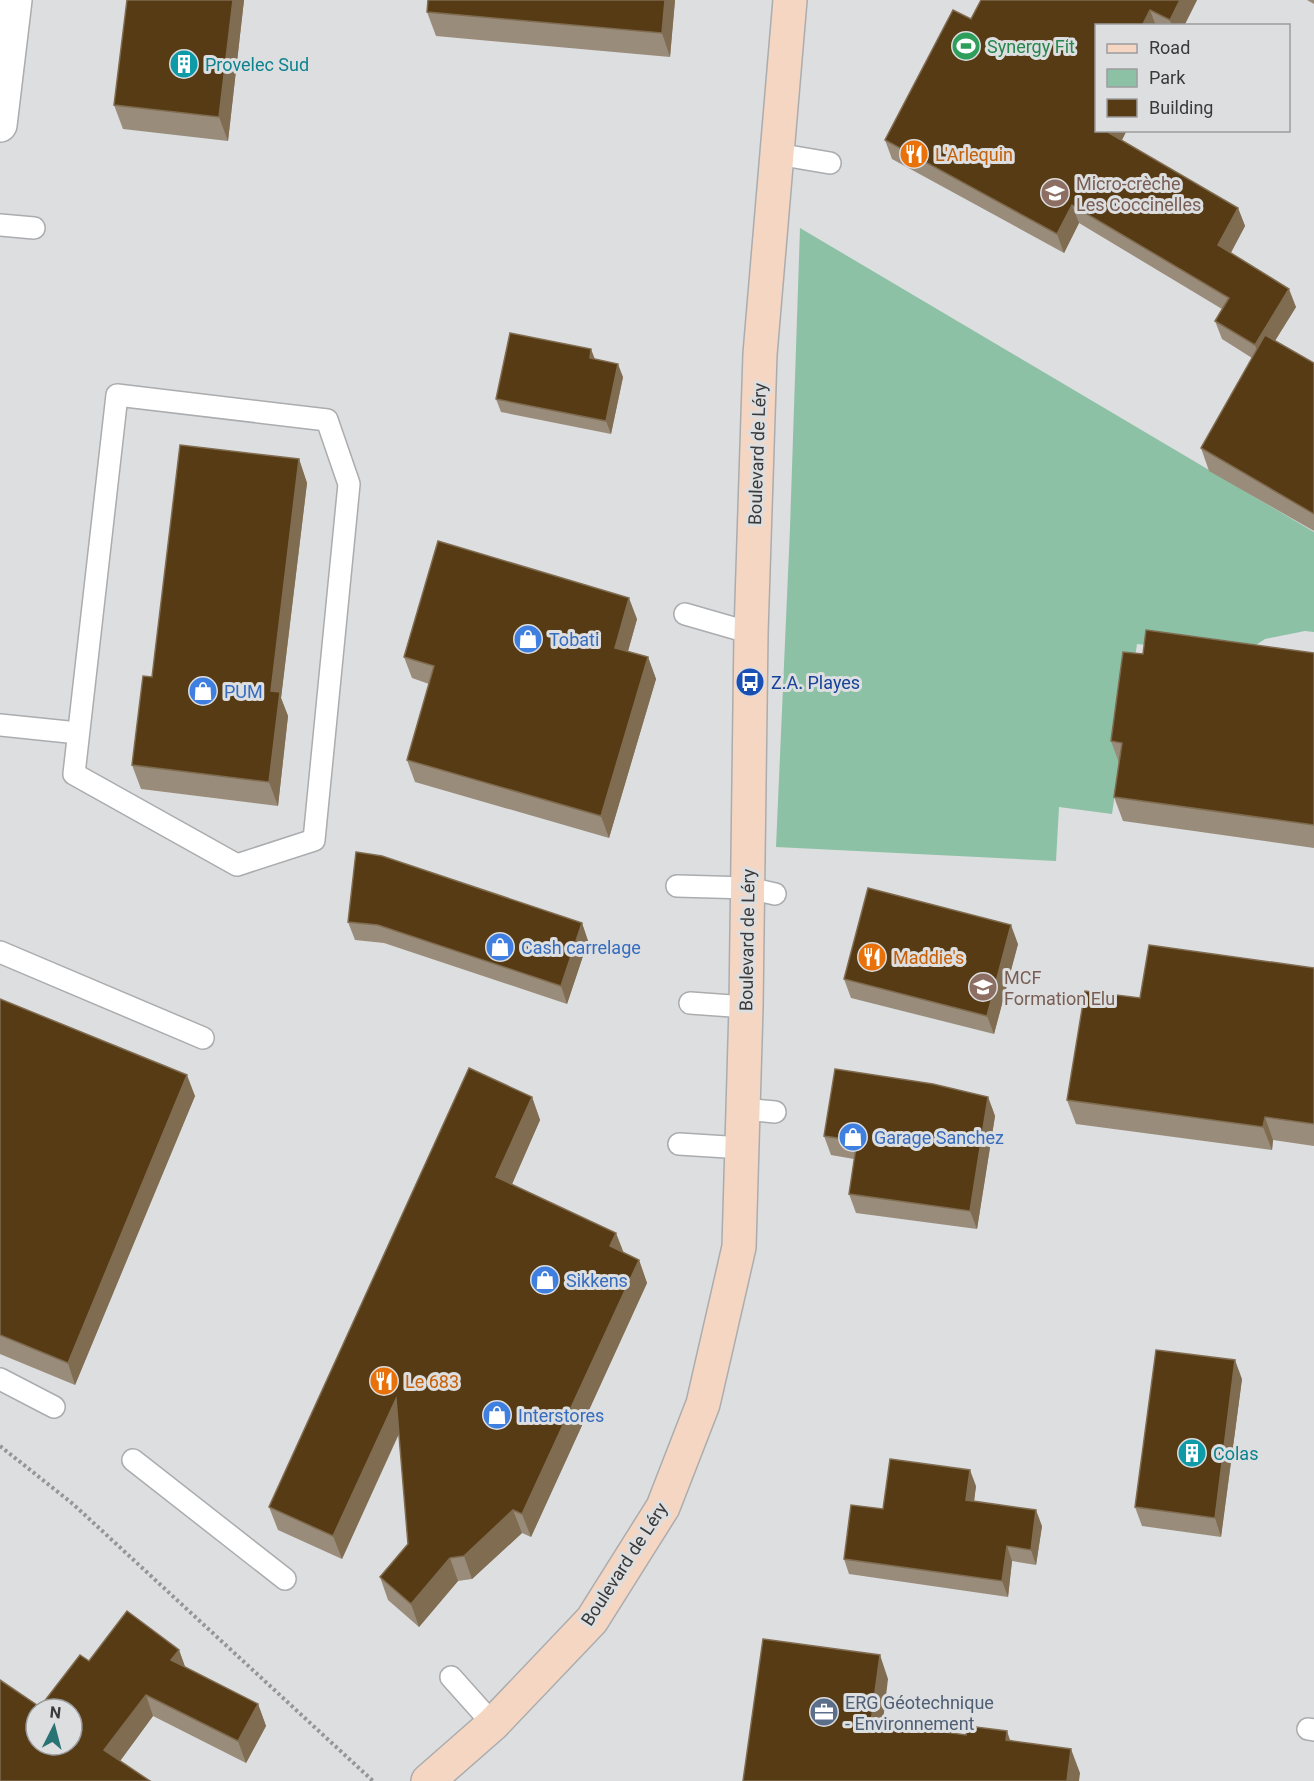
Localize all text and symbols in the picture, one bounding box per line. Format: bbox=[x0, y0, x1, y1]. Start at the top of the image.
legend bbox=[1095, 24, 1290, 132]
sports icon: Synergy Fit bbox=[950, 30, 982, 62]
place label: Synergy Fit bbox=[987, 36, 1075, 57]
text: Road bbox=[1149, 37, 1190, 58]
building icon: Provelec Sud bbox=[168, 48, 200, 80]
place label: Provelec Sud bbox=[205, 54, 309, 75]
text: Park bbox=[1149, 67, 1186, 88]
text: Building bbox=[1149, 97, 1213, 118]
restaurant icon: L'Arlequin bbox=[898, 138, 930, 170]
place label: L'Arlequin bbox=[935, 144, 1013, 165]
place label: Micro-crèche Les Coccinelles bbox=[1076, 173, 1201, 215]
school or university icon: Micro-crèche Les Coccinelles bbox=[1039, 177, 1071, 209]
street label: Boulevard de Léry bbox=[744, 382, 770, 525]
shop icon: Tobati bbox=[512, 623, 544, 655]
place label: Tobati bbox=[549, 629, 599, 650]
bus stop icon: Z.A. Playes bbox=[734, 666, 766, 698]
place label: Z.A. Playes bbox=[771, 672, 860, 693]
shop icon: PUM bbox=[187, 675, 219, 707]
place label: PUM bbox=[224, 681, 263, 702]
street label: Boulevard de Léry bbox=[735, 868, 759, 1011]
shop icon: Cash carrelage bbox=[484, 931, 516, 963]
place label: Cash carrelage bbox=[521, 937, 641, 958]
restaurant icon: Maddie's bbox=[856, 941, 888, 973]
place label: Maddie's bbox=[893, 947, 964, 968]
place label: MCF Formation Elu bbox=[1004, 967, 1115, 1009]
school or university icon: MCF Formation Elu bbox=[967, 971, 999, 1003]
shop icon: Garage Sanchez bbox=[837, 1121, 869, 1153]
place label: Garage Sanchez bbox=[874, 1127, 1004, 1148]
shop icon: Sikkens bbox=[529, 1264, 561, 1296]
place label: Sikkens bbox=[566, 1270, 628, 1291]
restaurant icon: Le 683 bbox=[368, 1365, 400, 1397]
place label: Le 683 bbox=[405, 1371, 459, 1392]
shop icon: Interstores bbox=[481, 1399, 513, 1431]
place label: Interstores bbox=[518, 1405, 604, 1426]
building icon: Colas bbox=[1176, 1437, 1208, 1469]
place label: Colas bbox=[1213, 1443, 1258, 1464]
street label: Boulevard de Léry bbox=[576, 1498, 672, 1629]
place label: ERG Géotechnique - Environnement bbox=[845, 1692, 994, 1734]
office icon: ERG Géotechnique - Environnement bbox=[808, 1696, 840, 1728]
north arrow bbox=[24, 1697, 84, 1757]
text: N bbox=[49, 1703, 62, 1723]

